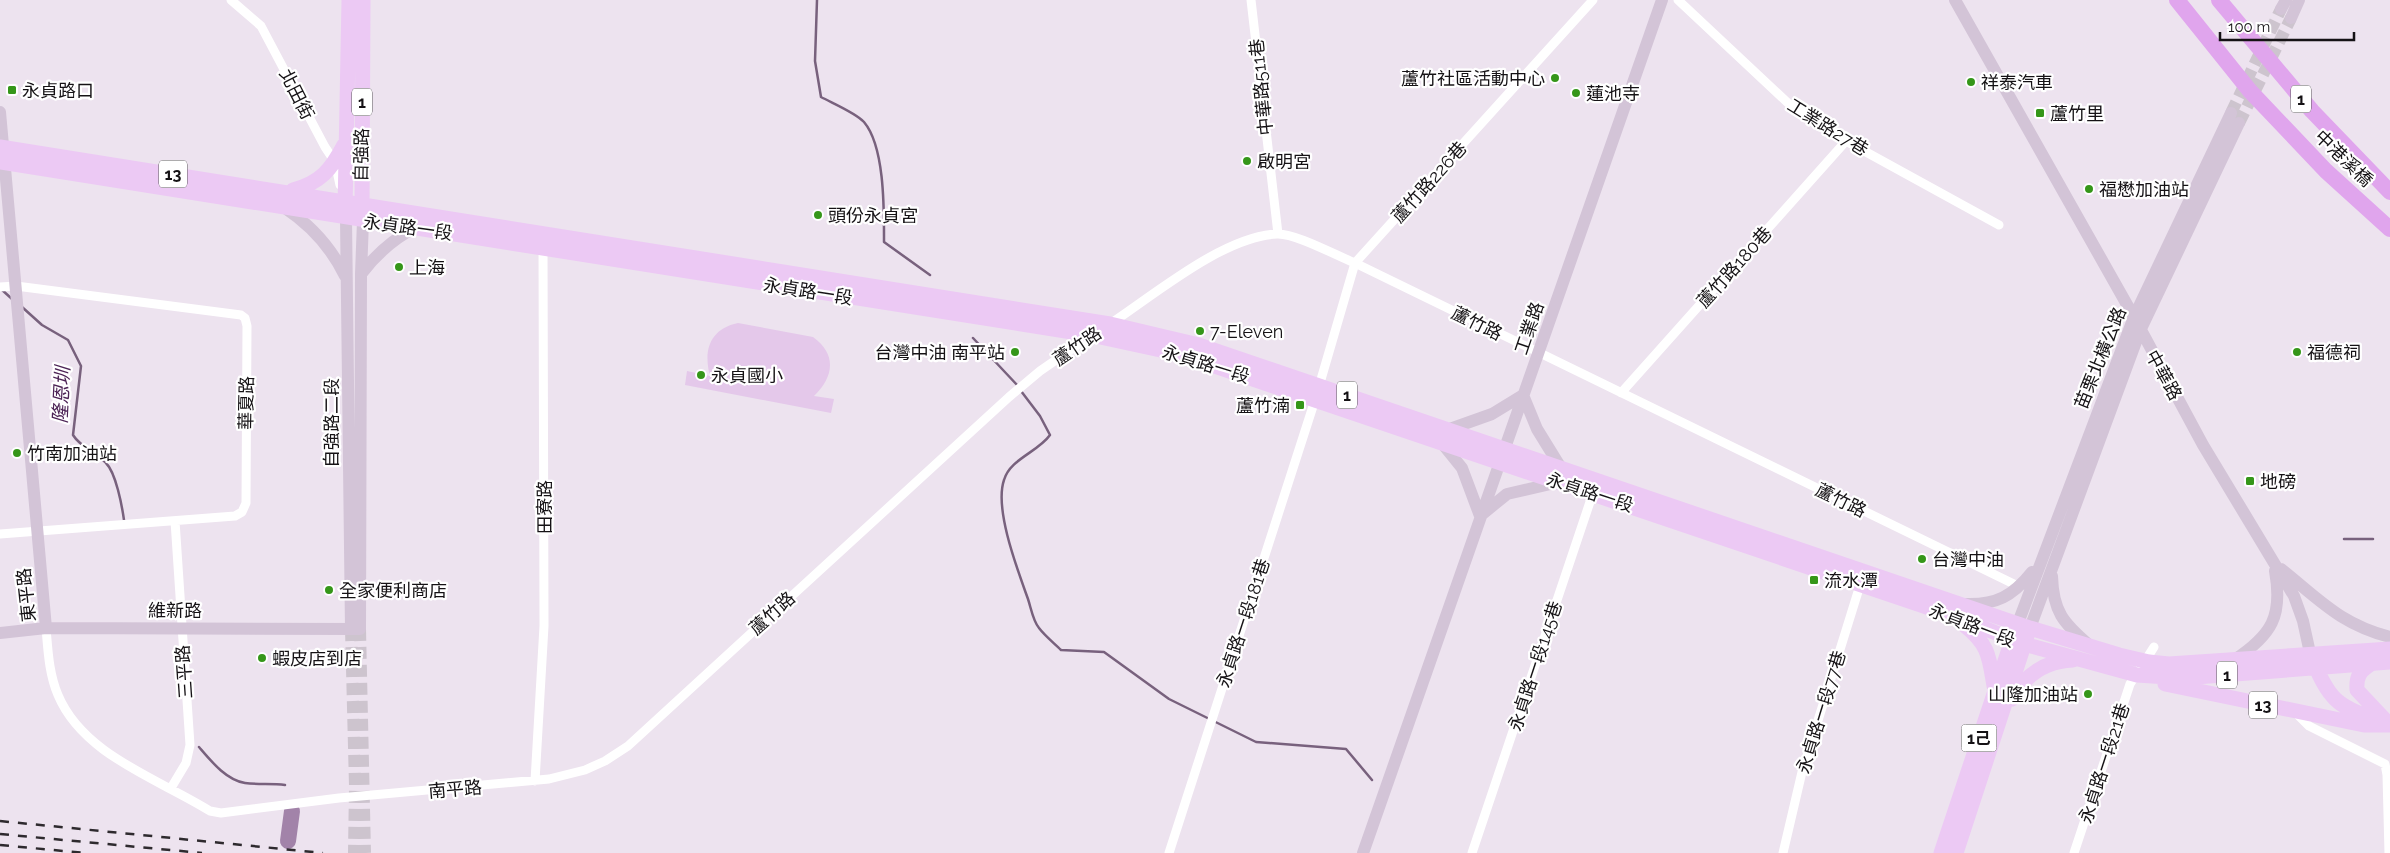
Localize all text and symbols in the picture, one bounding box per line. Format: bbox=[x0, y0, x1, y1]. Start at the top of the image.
scale bar bbox=[2220, 10, 2354, 42]
text: 100 m bbox=[2228, 18, 2270, 36]
street label: 中華路511巷 bbox=[1245, 38, 1277, 136]
street label: 北田街 bbox=[275, 65, 319, 123]
place label: 蘆竹社區活動中心 bbox=[1401, 68, 1545, 89]
marker: 蘆竹社區活動中心 bbox=[1549, 72, 1561, 84]
place label: 祥泰汽車 bbox=[1981, 72, 2053, 93]
marker: 祥泰汽車 bbox=[1965, 76, 1977, 88]
place label: 永貞路口 bbox=[22, 80, 94, 101]
place label: 蓮池寺 bbox=[1586, 83, 1640, 104]
marker: 永貞路口 bbox=[6, 84, 18, 96]
road number: 1 bbox=[2291, 86, 2311, 112]
marker: 蓮池寺 bbox=[1570, 87, 1582, 99]
road number: 1 bbox=[352, 88, 372, 115]
street label: 工業路27巷 bbox=[1784, 94, 1872, 160]
place label: 蘆竹里 bbox=[2050, 103, 2104, 124]
marker: 蘆竹里 bbox=[2034, 107, 2046, 119]
street label: 中港溪橋 bbox=[2311, 125, 2377, 191]
street label: 自強路 bbox=[350, 128, 372, 182]
street label: 蘆竹路226巷 bbox=[1387, 137, 1471, 227]
place label: 啟明宮 bbox=[1257, 151, 1311, 172]
marker: 啟明宮 bbox=[1241, 155, 1253, 167]
road number: 13 bbox=[159, 160, 187, 188]
place label: 福懋加油站 bbox=[2099, 179, 2189, 200]
marker: 福懋加油站 bbox=[2083, 183, 2095, 195]
place label: 頭份永貞宮 bbox=[828, 205, 918, 226]
marker: 頭份永貞宮 bbox=[812, 209, 824, 221]
street label: 永貞路一段 bbox=[362, 210, 454, 244]
street label: 蘆竹路180巷 bbox=[1692, 222, 1776, 312]
place label: 上海 bbox=[409, 257, 445, 278]
marker: 上海 bbox=[393, 261, 405, 273]
street label: 永貞路一段 bbox=[762, 274, 854, 308]
street label: 工業路 bbox=[1510, 299, 1548, 357]
street label: 蘆竹路 bbox=[1448, 302, 1506, 344]
street label: 苗栗北橫公路 bbox=[2070, 304, 2130, 412]
place label: 7-Eleven bbox=[1210, 321, 1283, 342]
street label: 蘆竹路 bbox=[1049, 322, 1105, 370]
marker: 7-Eleven bbox=[1194, 325, 1206, 337]
street label: 永貞路一段 bbox=[1160, 341, 1252, 387]
place label: 台灣中油 南平站 bbox=[874, 342, 1005, 363]
place label: 福德祠 bbox=[2307, 342, 2361, 363]
marker: 台灣中油 南平站 bbox=[1009, 346, 1021, 358]
street label: 中華路 bbox=[2142, 346, 2186, 404]
marker: 福德祠 bbox=[2291, 346, 2303, 358]
water label: 隆恩圳 bbox=[49, 363, 74, 424]
place label: 永貞國小 bbox=[711, 365, 783, 386]
marker: 永貞國小 bbox=[695, 369, 707, 381]
street label: 華夏路 bbox=[235, 376, 257, 430]
street label: 自強路二段 bbox=[321, 378, 342, 468]
road number: 1 bbox=[1337, 382, 1357, 408]
place label: 蘆竹湳 bbox=[1236, 395, 1290, 416]
marker: 蘆竹湳 bbox=[1294, 399, 1306, 411]
place label: 竹南加油站 bbox=[27, 443, 117, 464]
marker: 竹南加油站 bbox=[11, 447, 23, 459]
street label: 永貞路一段 bbox=[1544, 468, 1636, 516]
place label: 地磅 bbox=[2260, 471, 2296, 492]
marker: 地磅 bbox=[2244, 475, 2256, 487]
street label: 蘆竹路 bbox=[1812, 479, 1870, 521]
street label: 田寮路 bbox=[534, 480, 555, 534]
place label: 台灣中油 bbox=[1932, 549, 2004, 570]
marker: 台灣中油 bbox=[1916, 553, 1928, 565]
street label: 永貞路一段181巷 bbox=[1212, 556, 1274, 690]
street label: 東平路 bbox=[13, 567, 39, 623]
place label: 流水潭 bbox=[1824, 570, 1878, 591]
marker: 流水潭 bbox=[1808, 574, 1820, 586]
place label: 全家便利商店 bbox=[339, 580, 447, 601]
marker: 全家便利商店 bbox=[323, 584, 335, 596]
street label: 蘆竹路 bbox=[745, 587, 799, 639]
street label: 永貞路一段145巷 bbox=[1504, 598, 1566, 734]
street label: 永貞路一段 bbox=[1926, 599, 2018, 651]
street label: 維新路 bbox=[148, 600, 202, 621]
street label: 三平路 bbox=[172, 644, 196, 700]
place label: 蝦皮店到店 bbox=[272, 648, 362, 669]
street label: 永貞路一段77巷 bbox=[1792, 648, 1850, 776]
marker: 蝦皮店到店 bbox=[256, 652, 268, 664]
road number: 1 bbox=[2217, 662, 2237, 688]
place label: 山隆加油站 bbox=[1988, 684, 2078, 705]
marker: 山隆加油站 bbox=[2082, 688, 2094, 700]
road number: 13 bbox=[2249, 692, 2277, 718]
street label: 永貞路一段21巷 bbox=[2075, 700, 2133, 826]
road number: 1己 bbox=[1962, 724, 1996, 751]
street label: 南平路 bbox=[427, 776, 483, 802]

